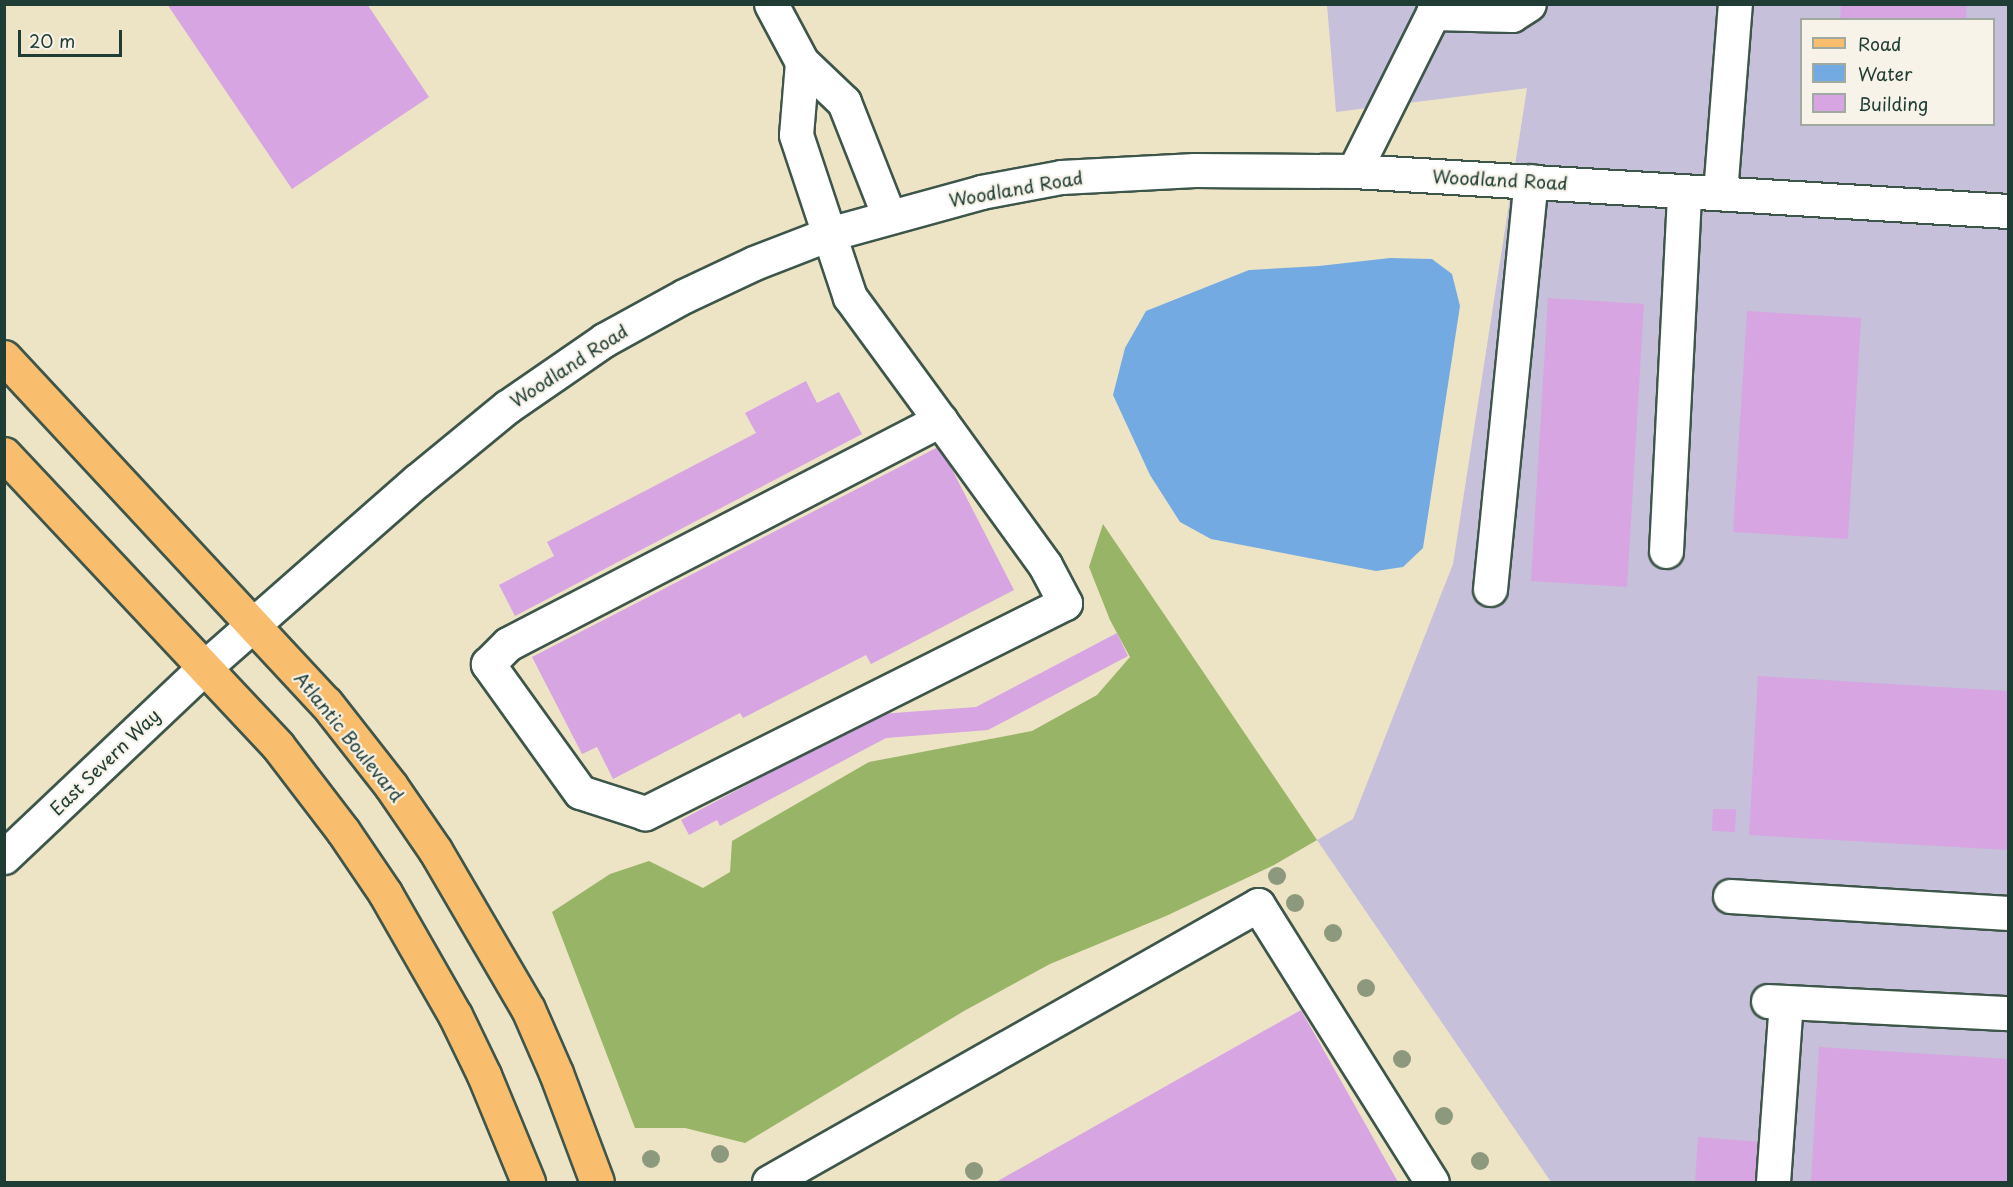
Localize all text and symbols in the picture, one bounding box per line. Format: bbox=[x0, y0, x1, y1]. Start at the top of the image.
scale bar bbox=[21, 18, 124, 56]
legend bbox=[1800, 18, 1995, 126]
text: 20 m bbox=[29, 27, 75, 54]
text: Road bbox=[1858, 30, 1902, 57]
text: Water bbox=[1858, 60, 1912, 87]
text: Building bbox=[1858, 90, 1928, 117]
street label: Woodland Road bbox=[1432, 166, 1568, 194]
street label: Woodland Road bbox=[948, 167, 1084, 211]
street label: Woodland Road bbox=[507, 320, 631, 412]
street label: Atlantic Boulevard bbox=[290, 668, 408, 806]
street label: East Severn Way bbox=[45, 703, 165, 821]

